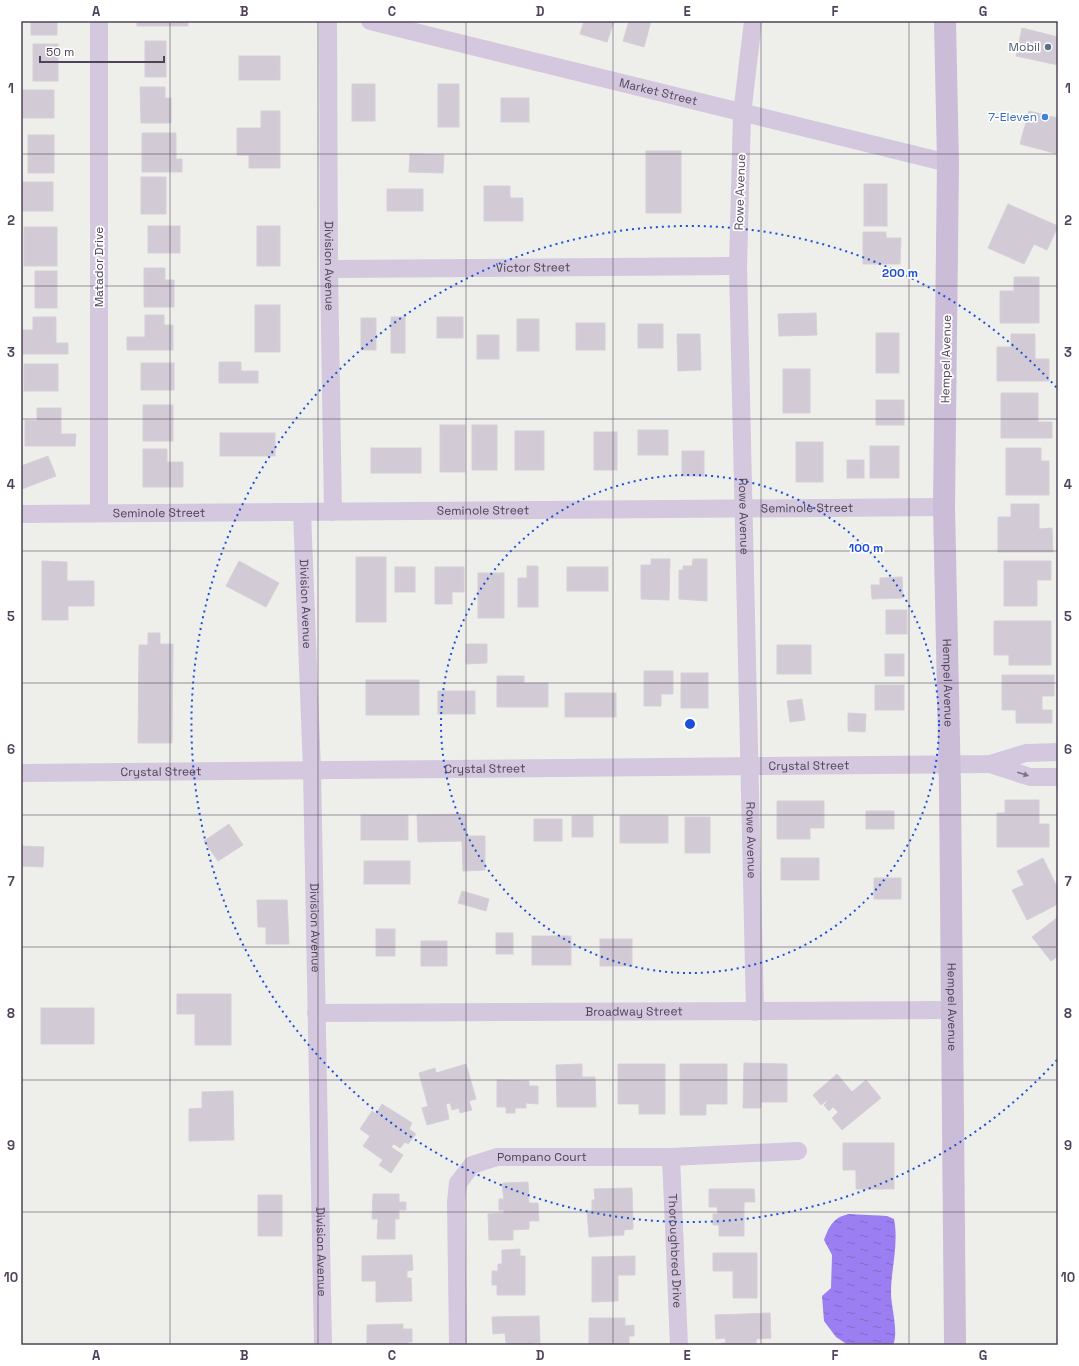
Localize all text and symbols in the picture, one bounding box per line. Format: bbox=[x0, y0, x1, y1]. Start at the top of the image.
text: A bbox=[92, 3, 101, 20]
text: B bbox=[240, 3, 249, 20]
text: C bbox=[388, 3, 396, 20]
text: D bbox=[536, 3, 545, 20]
text: E bbox=[683, 3, 691, 20]
text: F bbox=[832, 3, 839, 20]
text: G bbox=[979, 3, 987, 20]
scale bar bbox=[40, 38, 164, 64]
place label: Mobil bbox=[1009, 39, 1040, 55]
marker: Mobil bbox=[1043, 42, 1053, 52]
text: 50 m bbox=[46, 44, 74, 60]
street label: Market Street bbox=[618, 75, 699, 109]
text: 1 bbox=[8, 80, 14, 97]
text: 1 bbox=[1065, 80, 1071, 97]
place label: 7-Eleven bbox=[988, 109, 1037, 125]
marker: 7-Eleven bbox=[1040, 112, 1050, 122]
street label: Rowe Avenue bbox=[731, 153, 749, 231]
text: 2 bbox=[7, 212, 15, 229]
text: 2 bbox=[1064, 212, 1072, 229]
street label: Division Avenue bbox=[321, 221, 338, 311]
street label: Matador Drive bbox=[91, 227, 107, 307]
street label: Victor Street bbox=[496, 259, 570, 276]
text: 200 m bbox=[882, 265, 918, 281]
street label: Hempel Avenue bbox=[937, 315, 955, 403]
text: 3 bbox=[7, 344, 15, 361]
text: 3 bbox=[1064, 344, 1072, 361]
text: 4 bbox=[7, 476, 15, 493]
text: 4 bbox=[1064, 476, 1072, 493]
street label: Rowe Avenue bbox=[735, 478, 753, 555]
street label: Seminole Street bbox=[761, 500, 853, 516]
street label: Seminole Street bbox=[437, 502, 529, 519]
street label: Seminole Street bbox=[113, 505, 205, 521]
text: 100 m bbox=[849, 540, 883, 556]
street label: Division Avenue bbox=[296, 559, 315, 649]
text: 5 bbox=[7, 608, 15, 625]
text: 5 bbox=[1064, 608, 1072, 625]
street label: Hempel Avenue bbox=[939, 639, 957, 727]
centre of rings bbox=[683, 717, 697, 731]
text: 6 bbox=[7, 741, 15, 758]
text: 6 bbox=[1064, 741, 1072, 758]
street label: Crystal Street bbox=[768, 757, 850, 774]
street label: Crystal Street bbox=[444, 760, 526, 777]
street label: Crystal Street bbox=[120, 763, 202, 780]
one-way arrow bbox=[1018, 771, 1030, 777]
street label: Rowe Avenue bbox=[742, 802, 760, 879]
text: 7 bbox=[7, 873, 15, 890]
text: 7 bbox=[1064, 873, 1072, 890]
street label: Division Avenue bbox=[306, 883, 324, 973]
street label: Hempel Avenue bbox=[944, 963, 960, 1051]
street label: Broadway Street bbox=[585, 1003, 683, 1020]
text: 8 bbox=[7, 1005, 15, 1022]
text: 8 bbox=[1064, 1005, 1072, 1022]
text: 9 bbox=[7, 1137, 15, 1154]
text: 9 bbox=[1064, 1137, 1072, 1154]
street label: Pompano Court bbox=[497, 1149, 587, 1165]
street label: Thoroughbred Drive bbox=[665, 1193, 685, 1309]
street label: Division Avenue bbox=[312, 1207, 330, 1297]
text: 10 bbox=[4, 1269, 18, 1286]
text: 10 bbox=[1061, 1269, 1075, 1286]
text: A bbox=[92, 1347, 101, 1364]
text: B bbox=[240, 1347, 249, 1364]
text: C bbox=[388, 1347, 396, 1364]
text: D bbox=[536, 1347, 545, 1364]
text: E bbox=[683, 1347, 691, 1364]
text: F bbox=[832, 1347, 839, 1364]
text: G bbox=[979, 1347, 987, 1364]

